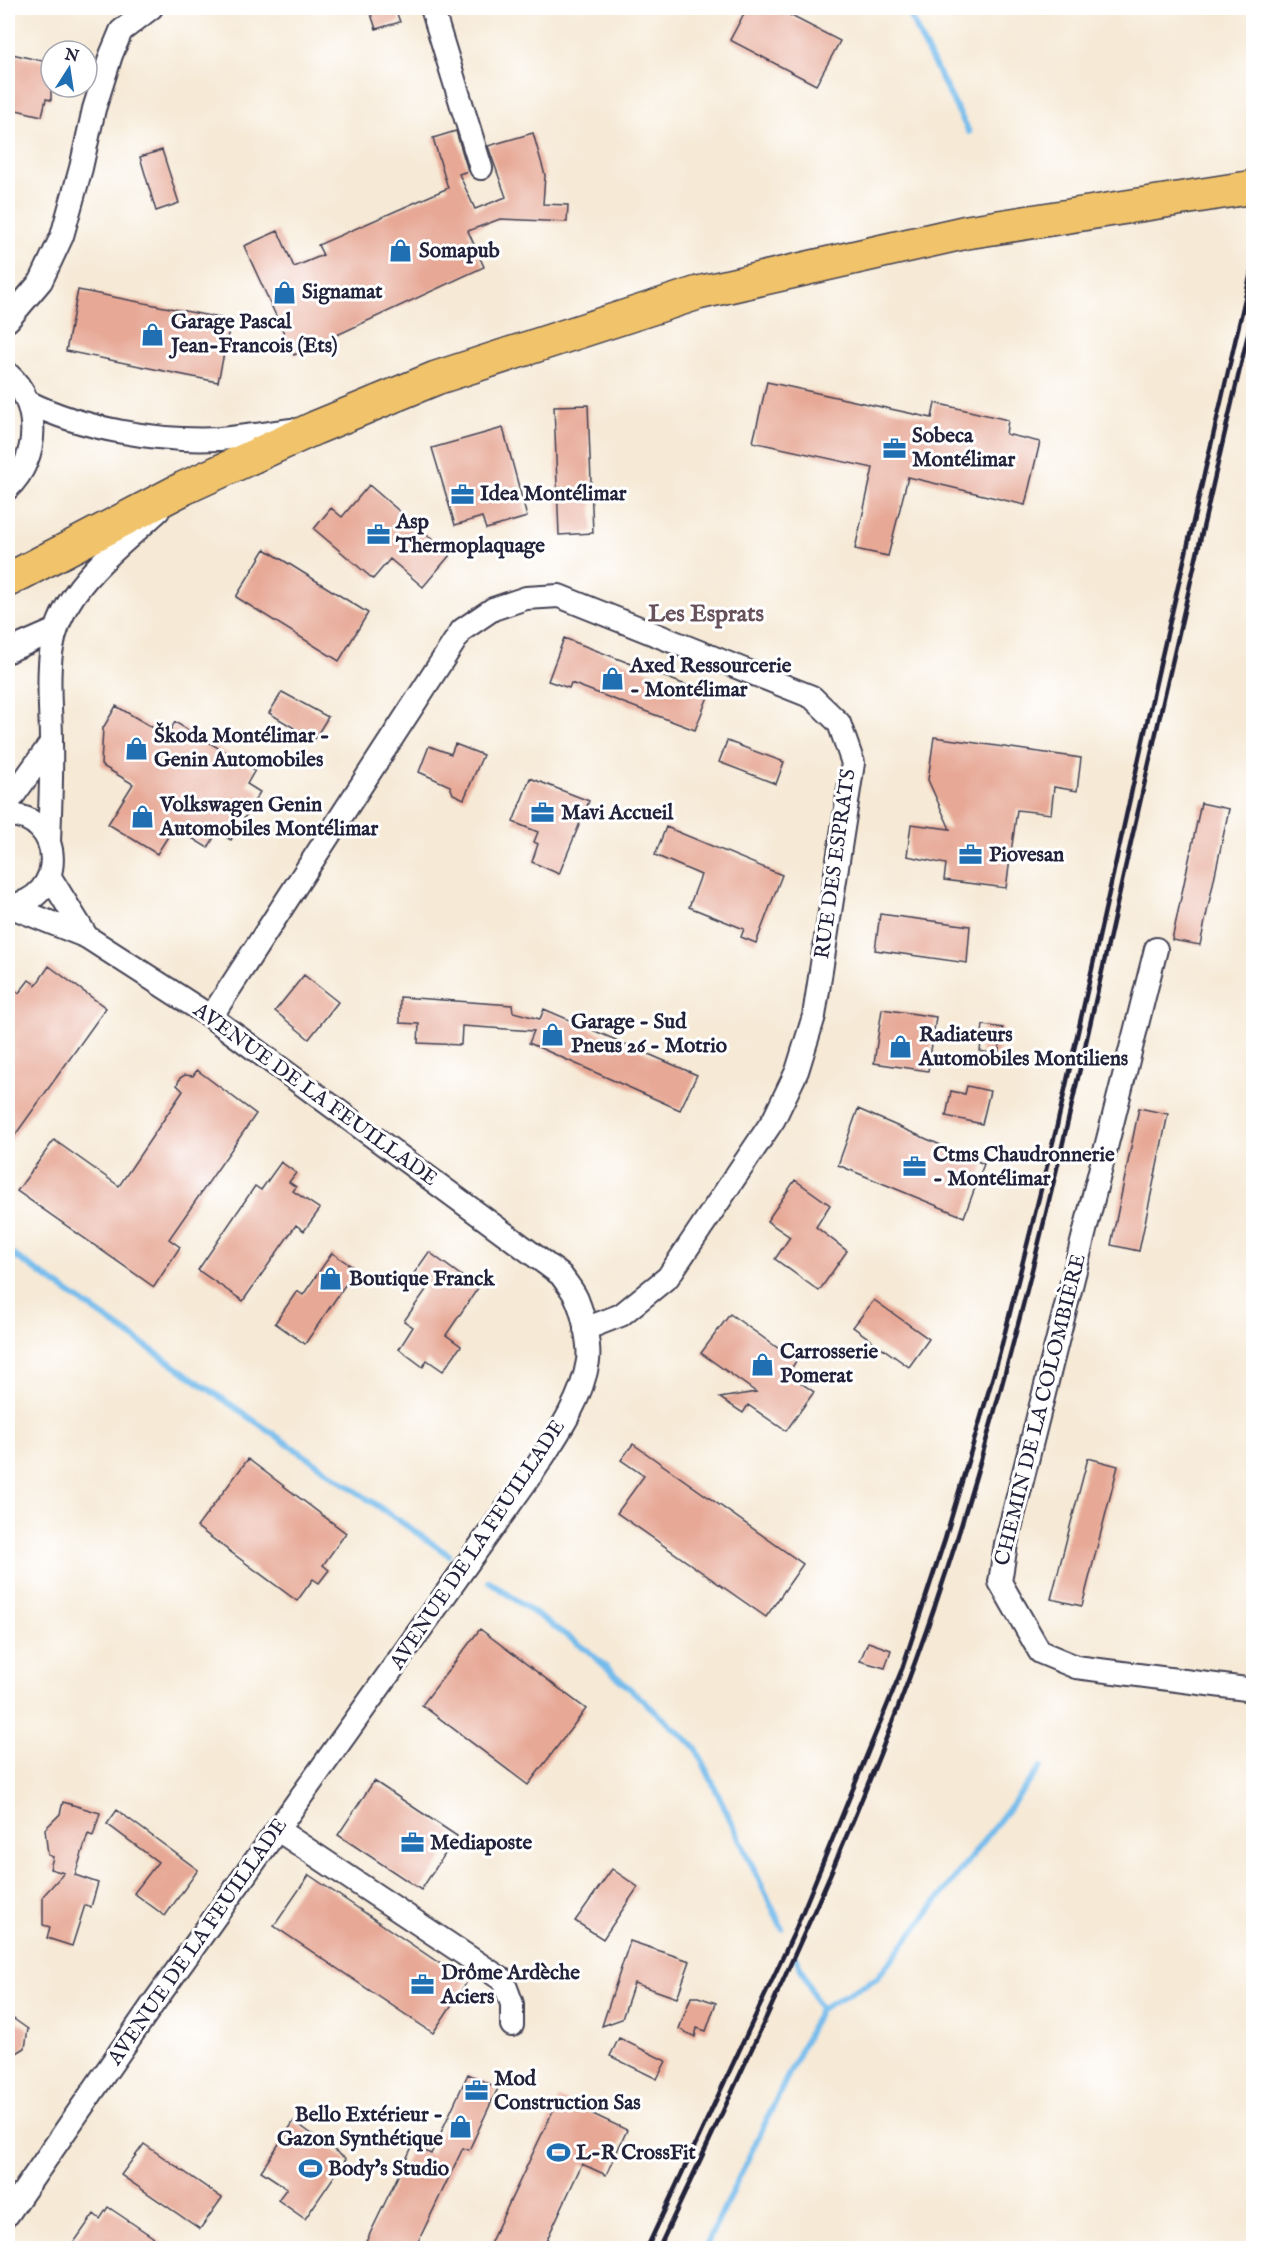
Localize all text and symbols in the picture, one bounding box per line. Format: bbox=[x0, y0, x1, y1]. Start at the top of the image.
north arrow bbox=[39, 39, 99, 99]
text: N bbox=[62, 45, 81, 68]
shop icon: Somapub bbox=[388, 238, 414, 264]
place label: Somapub bbox=[419, 238, 500, 265]
shop icon: Signamat bbox=[271, 279, 297, 305]
place label: Signamat bbox=[302, 279, 383, 306]
place label: Garage Pascal Jean-Francois (Ets) bbox=[168, 309, 338, 360]
shop icon: Garage Pascal Jean-Francois (Ets) bbox=[140, 321, 166, 347]
place label: Sobeca Montélimar bbox=[912, 423, 1015, 474]
office icon: Sobeca Montélimar bbox=[881, 435, 907, 461]
office icon: Idea Montélimar bbox=[449, 481, 475, 507]
place label: Idea Montélimar bbox=[480, 481, 627, 508]
place label: Asp Thermoplaquage bbox=[395, 509, 545, 560]
office icon: Asp Thermoplaquage bbox=[365, 521, 391, 547]
district label: Les Esprats bbox=[648, 599, 764, 630]
place label: Axed Ressourcerie - Montélimar bbox=[629, 653, 792, 704]
shop icon: Axed Ressourcerie - Montélimar bbox=[599, 665, 625, 691]
place label: Škoda Montélimar - Genin Automobiles bbox=[154, 722, 329, 774]
shop icon: Škoda Montélimar - Genin Automobiles bbox=[123, 735, 149, 761]
street label: RUE DES ESPRATS bbox=[809, 767, 863, 961]
place label: Volkswagen Genin Automobiles Montélimar bbox=[159, 792, 378, 843]
office icon: Mavi Accueil bbox=[530, 800, 556, 826]
place label: Mavi Accueil bbox=[561, 800, 674, 827]
shop icon: Volkswagen Genin Automobiles Montélimar bbox=[129, 804, 155, 830]
office icon: Piovesan bbox=[958, 842, 984, 868]
place label: Piovesan bbox=[989, 842, 1064, 869]
street label: AVENUE DE LA FEUILLADE bbox=[187, 997, 443, 1193]
place label: Garage - Sud Pneus 26 - Motrio bbox=[571, 1009, 728, 1060]
shop icon: Garage - Sud Pneus 26 - Motrio bbox=[540, 1021, 566, 1047]
place label: Radiateurs Automobiles Montiliens bbox=[918, 1022, 1128, 1073]
shop icon: Radiateurs Automobiles Montiliens bbox=[888, 1034, 914, 1060]
place label: Ctms Chaudronnerie - Montélimar bbox=[933, 1142, 1115, 1193]
office icon: Ctms Chaudronnerie - Montélimar bbox=[902, 1154, 928, 1180]
street label: CHEMIN DE LA COLOMBIÈRE bbox=[988, 1251, 1093, 1569]
shop icon: Boutique Franck bbox=[318, 1266, 344, 1292]
place label: Boutique Franck bbox=[349, 1266, 495, 1293]
place label: Carrosserie Pomerat bbox=[780, 1339, 878, 1390]
shop icon: Carrosserie Pomerat bbox=[749, 1351, 775, 1377]
street label: AVENUE DE LA FEUILLADE bbox=[384, 1415, 572, 1676]
street label: AVENUE DE LA FEUILLADE bbox=[102, 1813, 294, 2072]
office icon: Mediaposte bbox=[399, 1830, 425, 1856]
place label: Mediaposte bbox=[430, 1830, 532, 1857]
place label: Drôme Ardèche Aciers bbox=[440, 1960, 580, 2011]
office icon: Drôme Ardèche Aciers bbox=[410, 1972, 436, 1998]
place label: Mod Construction Sas bbox=[494, 2066, 641, 2117]
office icon: Mod Construction Sas bbox=[463, 2078, 489, 2104]
place label: Bello Extérieur - Gazon Synthétique bbox=[277, 2102, 443, 2153]
shop icon: Bello Extérieur - Gazon Synthétique bbox=[448, 2114, 474, 2140]
sports icon: L-R CrossFit bbox=[545, 2140, 571, 2166]
place label: L-R CrossFit bbox=[576, 2140, 697, 2167]
sports icon: Body's Studio bbox=[297, 2156, 323, 2182]
place label: Body's Studio bbox=[328, 2156, 450, 2183]

